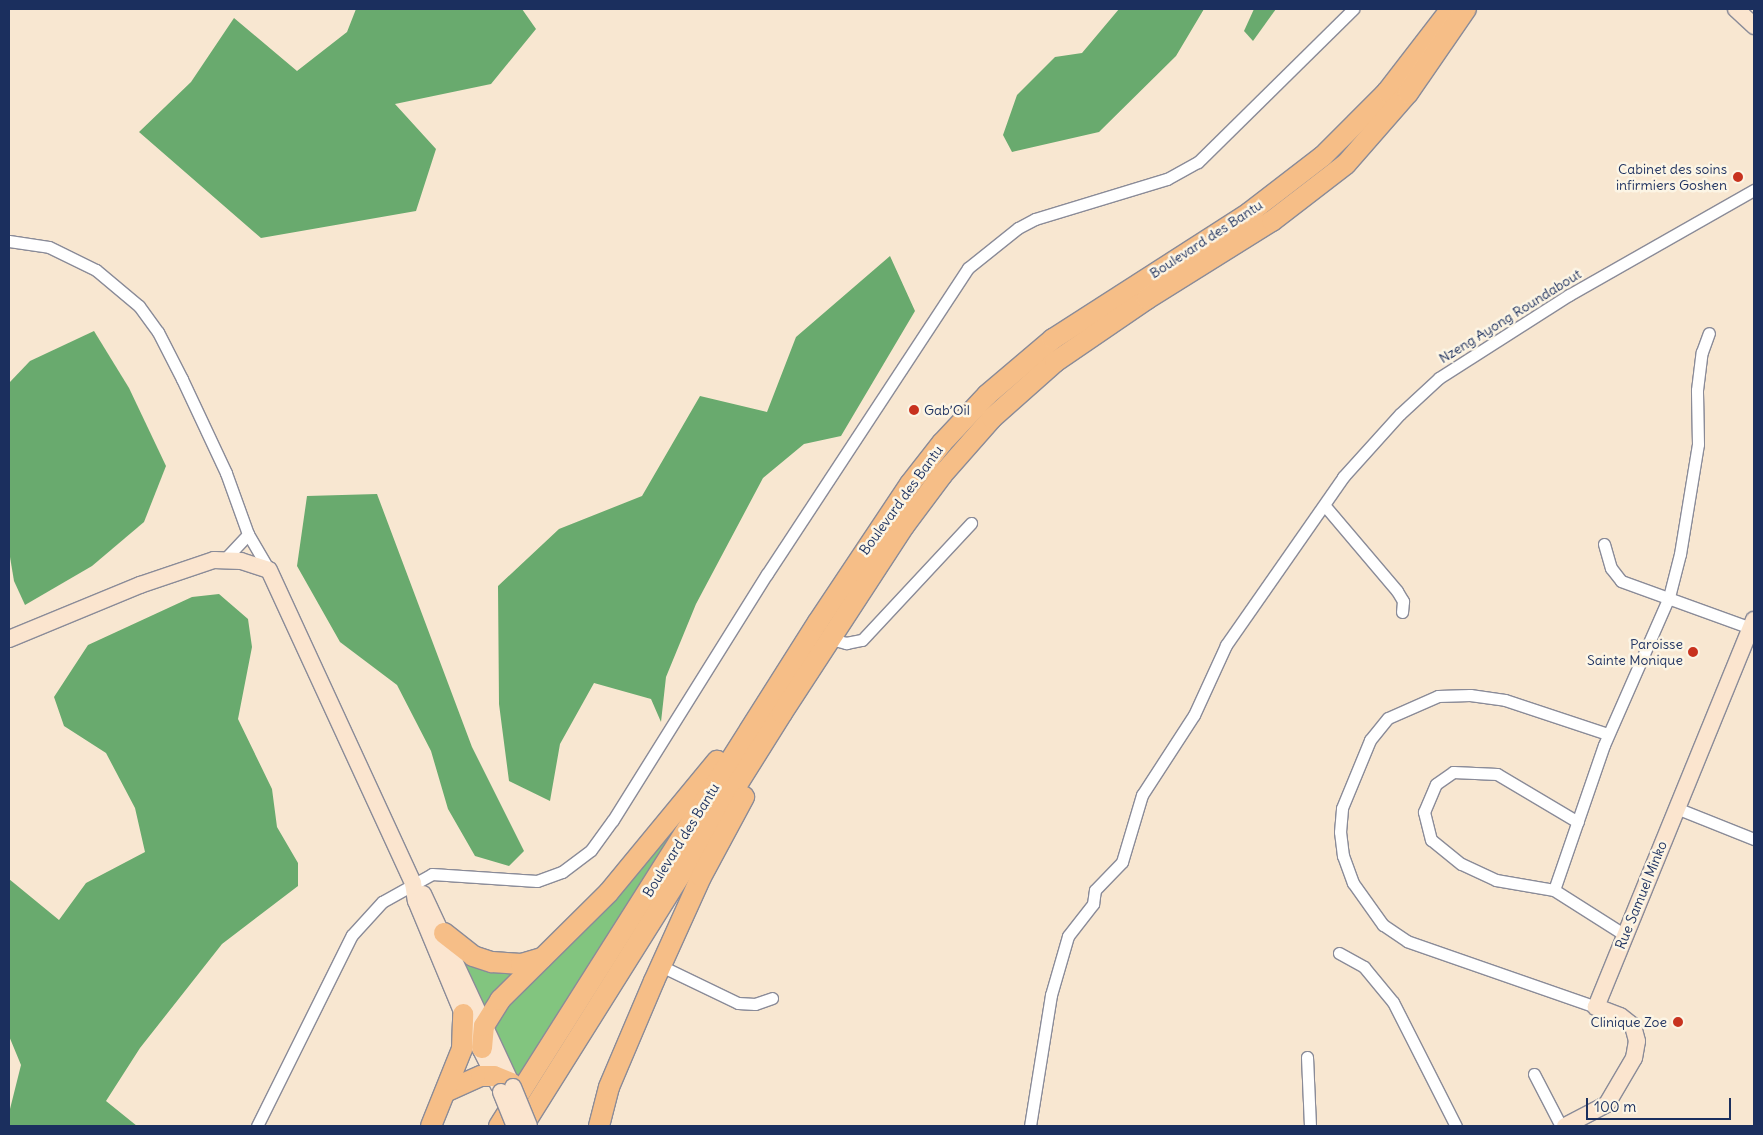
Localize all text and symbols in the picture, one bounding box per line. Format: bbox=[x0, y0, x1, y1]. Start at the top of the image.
place label: Cabinet des soins infirmiers Goshen bbox=[1616, 161, 1727, 193]
marker: Cabinet des soins infirmiers Goshen bbox=[1731, 170, 1745, 184]
street label: Boulevard des Bantu bbox=[1146, 196, 1266, 282]
street label: Nzeng Ayong Roundabout bbox=[1436, 265, 1584, 367]
place label: Gab’Oil bbox=[924, 402, 970, 418]
marker: Gab’Oil bbox=[908, 404, 920, 416]
street label: Boulevard des Bantu bbox=[856, 442, 946, 558]
place label: Paroisse Sainte Monique bbox=[1587, 636, 1683, 669]
marker: Paroisse Sainte Monique bbox=[1687, 646, 1699, 658]
street label: Boulevard des Bantu bbox=[639, 780, 723, 900]
street label: Rue Samuel Minko bbox=[1612, 838, 1670, 952]
place label: Clinique Zoe bbox=[1591, 1014, 1667, 1030]
marker: Clinique Zoe bbox=[1671, 1015, 1685, 1029]
scale bar bbox=[1588, 1088, 1733, 1120]
text: 100 m bbox=[1594, 1097, 1636, 1116]

